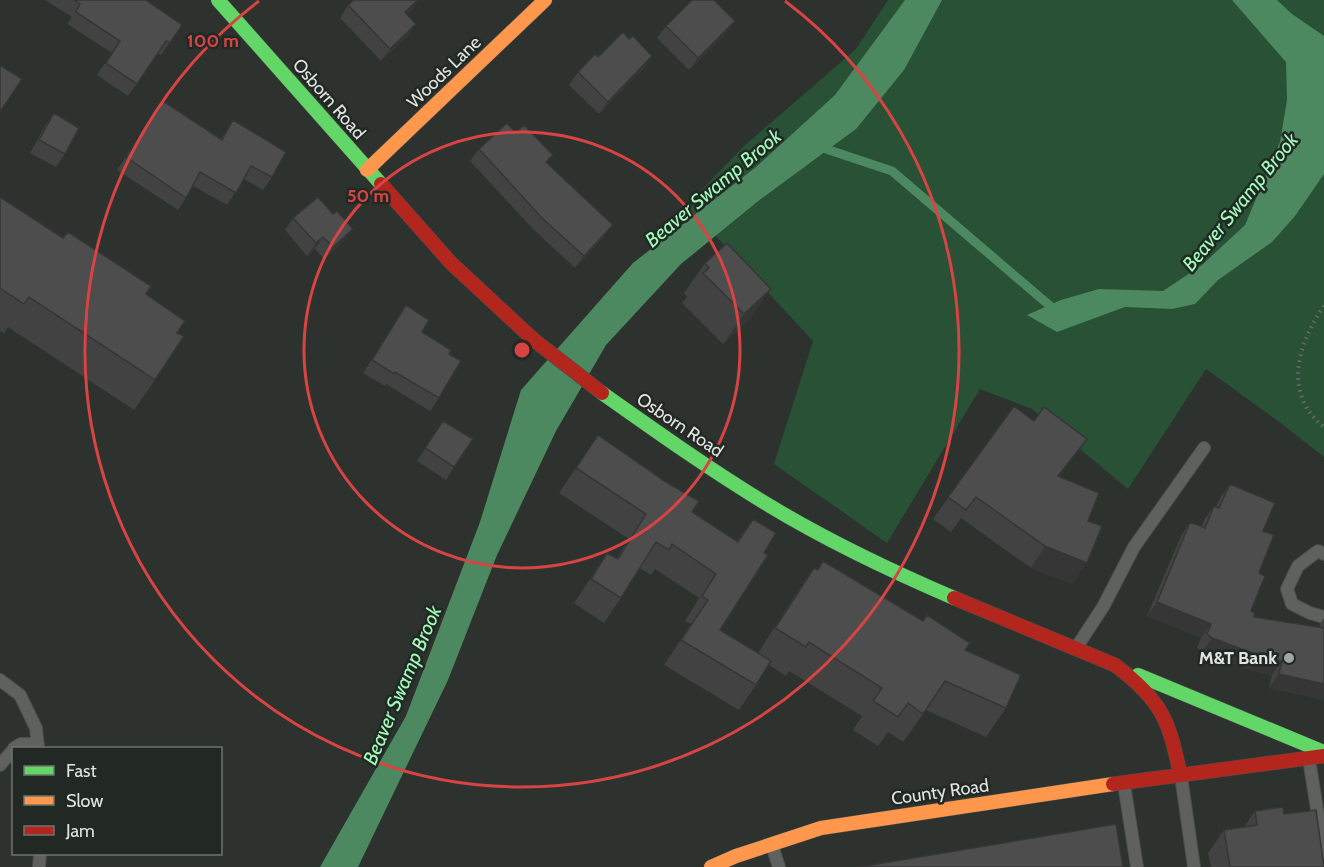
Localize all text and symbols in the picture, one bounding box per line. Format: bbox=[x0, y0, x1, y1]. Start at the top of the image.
text: 100 m bbox=[187, 30, 239, 52]
street label: Woods Lane bbox=[402, 31, 486, 113]
street label: Osborn Road bbox=[288, 54, 370, 144]
water label: Beaver Swamp Brook bbox=[640, 123, 787, 252]
water label: Beaver Swamp Brook bbox=[1177, 127, 1304, 276]
text: 50 m bbox=[347, 185, 389, 207]
centre of rings bbox=[512, 340, 532, 360]
street label: Osborn Road bbox=[632, 388, 728, 462]
water label: Beaver Swamp Brook bbox=[358, 601, 447, 768]
place label: M&T Bank bbox=[1199, 647, 1277, 669]
marker: M&T Bank bbox=[1282, 651, 1296, 665]
legend bbox=[12, 747, 222, 855]
text: Fast bbox=[66, 760, 97, 782]
street label: County Road bbox=[890, 774, 990, 810]
text: Slow bbox=[66, 790, 103, 812]
text: Jam bbox=[65, 820, 95, 842]

